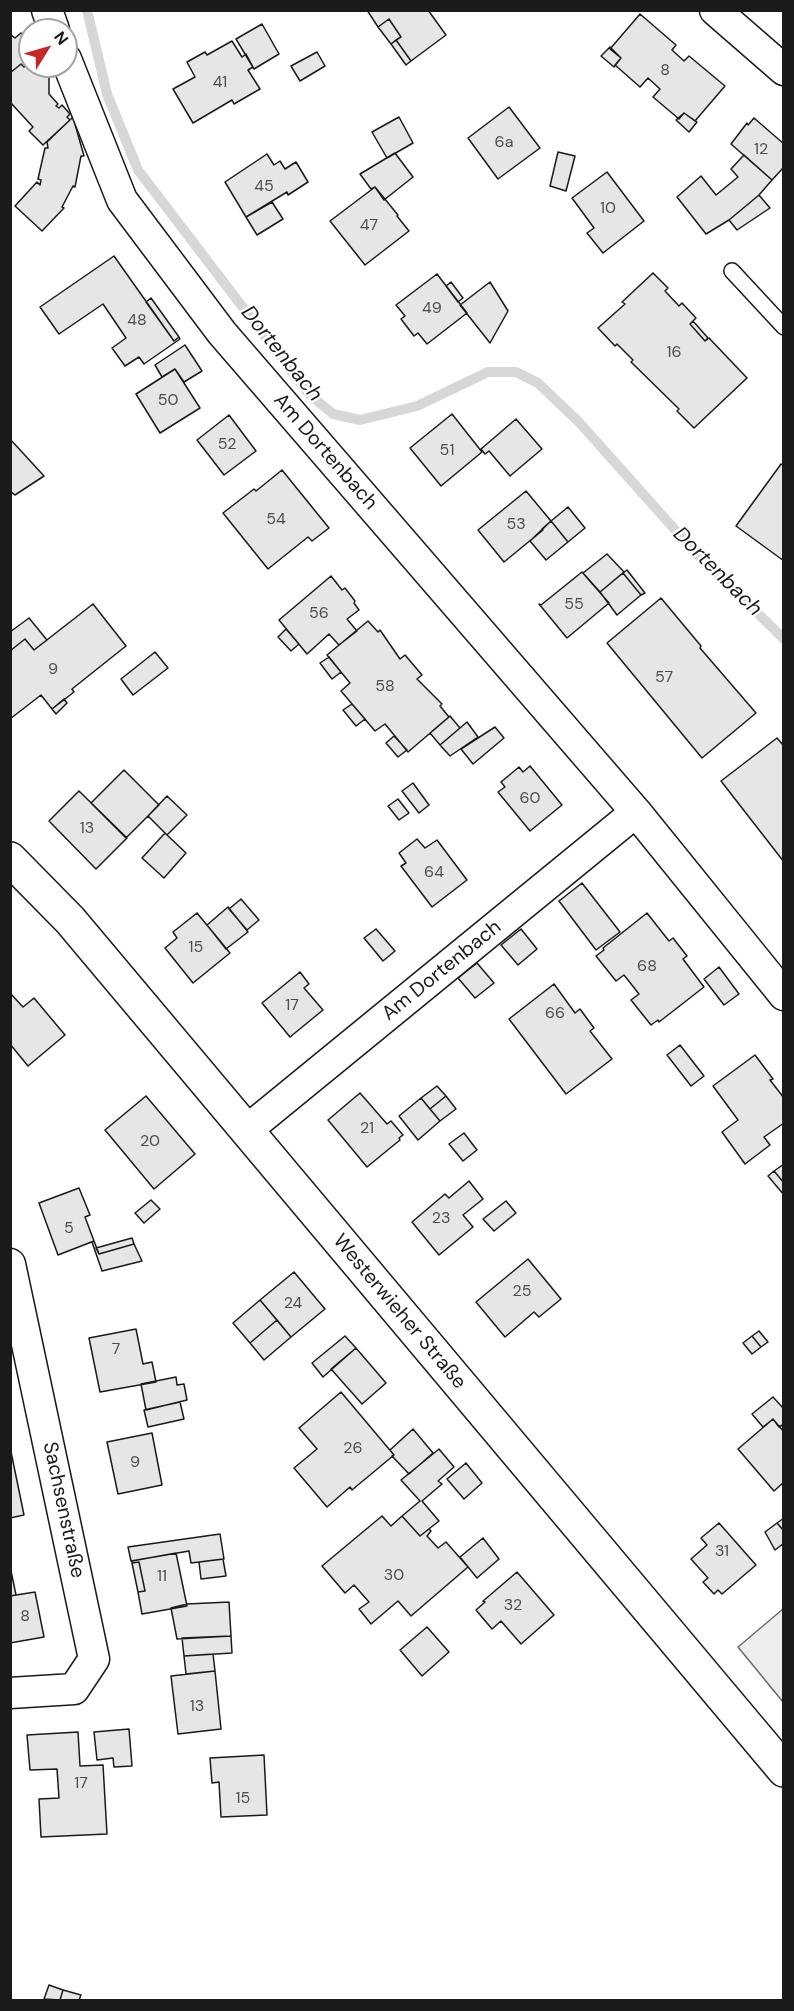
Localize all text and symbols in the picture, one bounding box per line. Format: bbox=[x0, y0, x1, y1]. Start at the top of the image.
north arrow bbox=[18, 18, 78, 78]
text: N bbox=[49, 27, 73, 49]
house number: 8 bbox=[660, 61, 670, 81]
house number: 41 bbox=[213, 73, 227, 93]
house number: 6a bbox=[495, 133, 513, 153]
house number: 12 bbox=[754, 140, 768, 160]
house number: 45 bbox=[254, 177, 274, 197]
house number: 10 bbox=[600, 199, 616, 219]
house number: 47 bbox=[360, 216, 378, 236]
house number: 49 bbox=[422, 299, 442, 319]
water label: Dortenbach bbox=[235, 301, 327, 407]
house number: 48 bbox=[127, 311, 147, 331]
house number: 16 bbox=[666, 343, 682, 363]
street label: Am Dortenbach bbox=[268, 389, 382, 515]
house number: 50 bbox=[158, 391, 178, 411]
house number: 52 bbox=[218, 435, 236, 455]
house number: 51 bbox=[440, 441, 454, 461]
house number: 54 bbox=[266, 510, 286, 530]
house number: 53 bbox=[506, 515, 526, 535]
water label: Dortenbach bbox=[667, 522, 767, 622]
house number: 55 bbox=[564, 595, 584, 615]
house number: 56 bbox=[309, 604, 329, 624]
house number: 9 bbox=[48, 660, 58, 680]
house number: 57 bbox=[655, 668, 673, 688]
house number: 58 bbox=[375, 677, 395, 697]
house number: 60 bbox=[520, 789, 540, 809]
house number: 13 bbox=[80, 819, 94, 839]
house number: 64 bbox=[424, 863, 444, 883]
street label: Am Dortenbach bbox=[378, 916, 506, 1026]
house number: 15 bbox=[189, 938, 203, 958]
house number: 68 bbox=[637, 957, 657, 977]
house number: 17 bbox=[285, 996, 299, 1016]
house number: 66 bbox=[545, 1004, 565, 1024]
house number: 21 bbox=[360, 1119, 374, 1139]
house number: 20 bbox=[140, 1132, 160, 1152]
house number: 23 bbox=[432, 1209, 450, 1229]
house number: 5 bbox=[64, 1219, 74, 1239]
street label: Westerwieher Straße bbox=[327, 1230, 471, 1394]
house number: 25 bbox=[513, 1282, 531, 1302]
house number: 24 bbox=[284, 1294, 302, 1314]
house number: 7 bbox=[112, 1340, 120, 1360]
house number: 26 bbox=[343, 1439, 363, 1459]
street label: Sachsenstraße bbox=[37, 1440, 89, 1580]
house number: 9 bbox=[130, 1453, 140, 1473]
house number: 31 bbox=[715, 1542, 729, 1562]
house number: 30 bbox=[384, 1566, 404, 1586]
house number: 11 bbox=[157, 1567, 167, 1587]
house number: 32 bbox=[504, 1596, 522, 1616]
house number: 8 bbox=[20, 1607, 30, 1627]
house number: 13 bbox=[190, 1697, 204, 1717]
house number: 17 bbox=[74, 1774, 88, 1794]
house number: 15 bbox=[236, 1789, 250, 1809]

